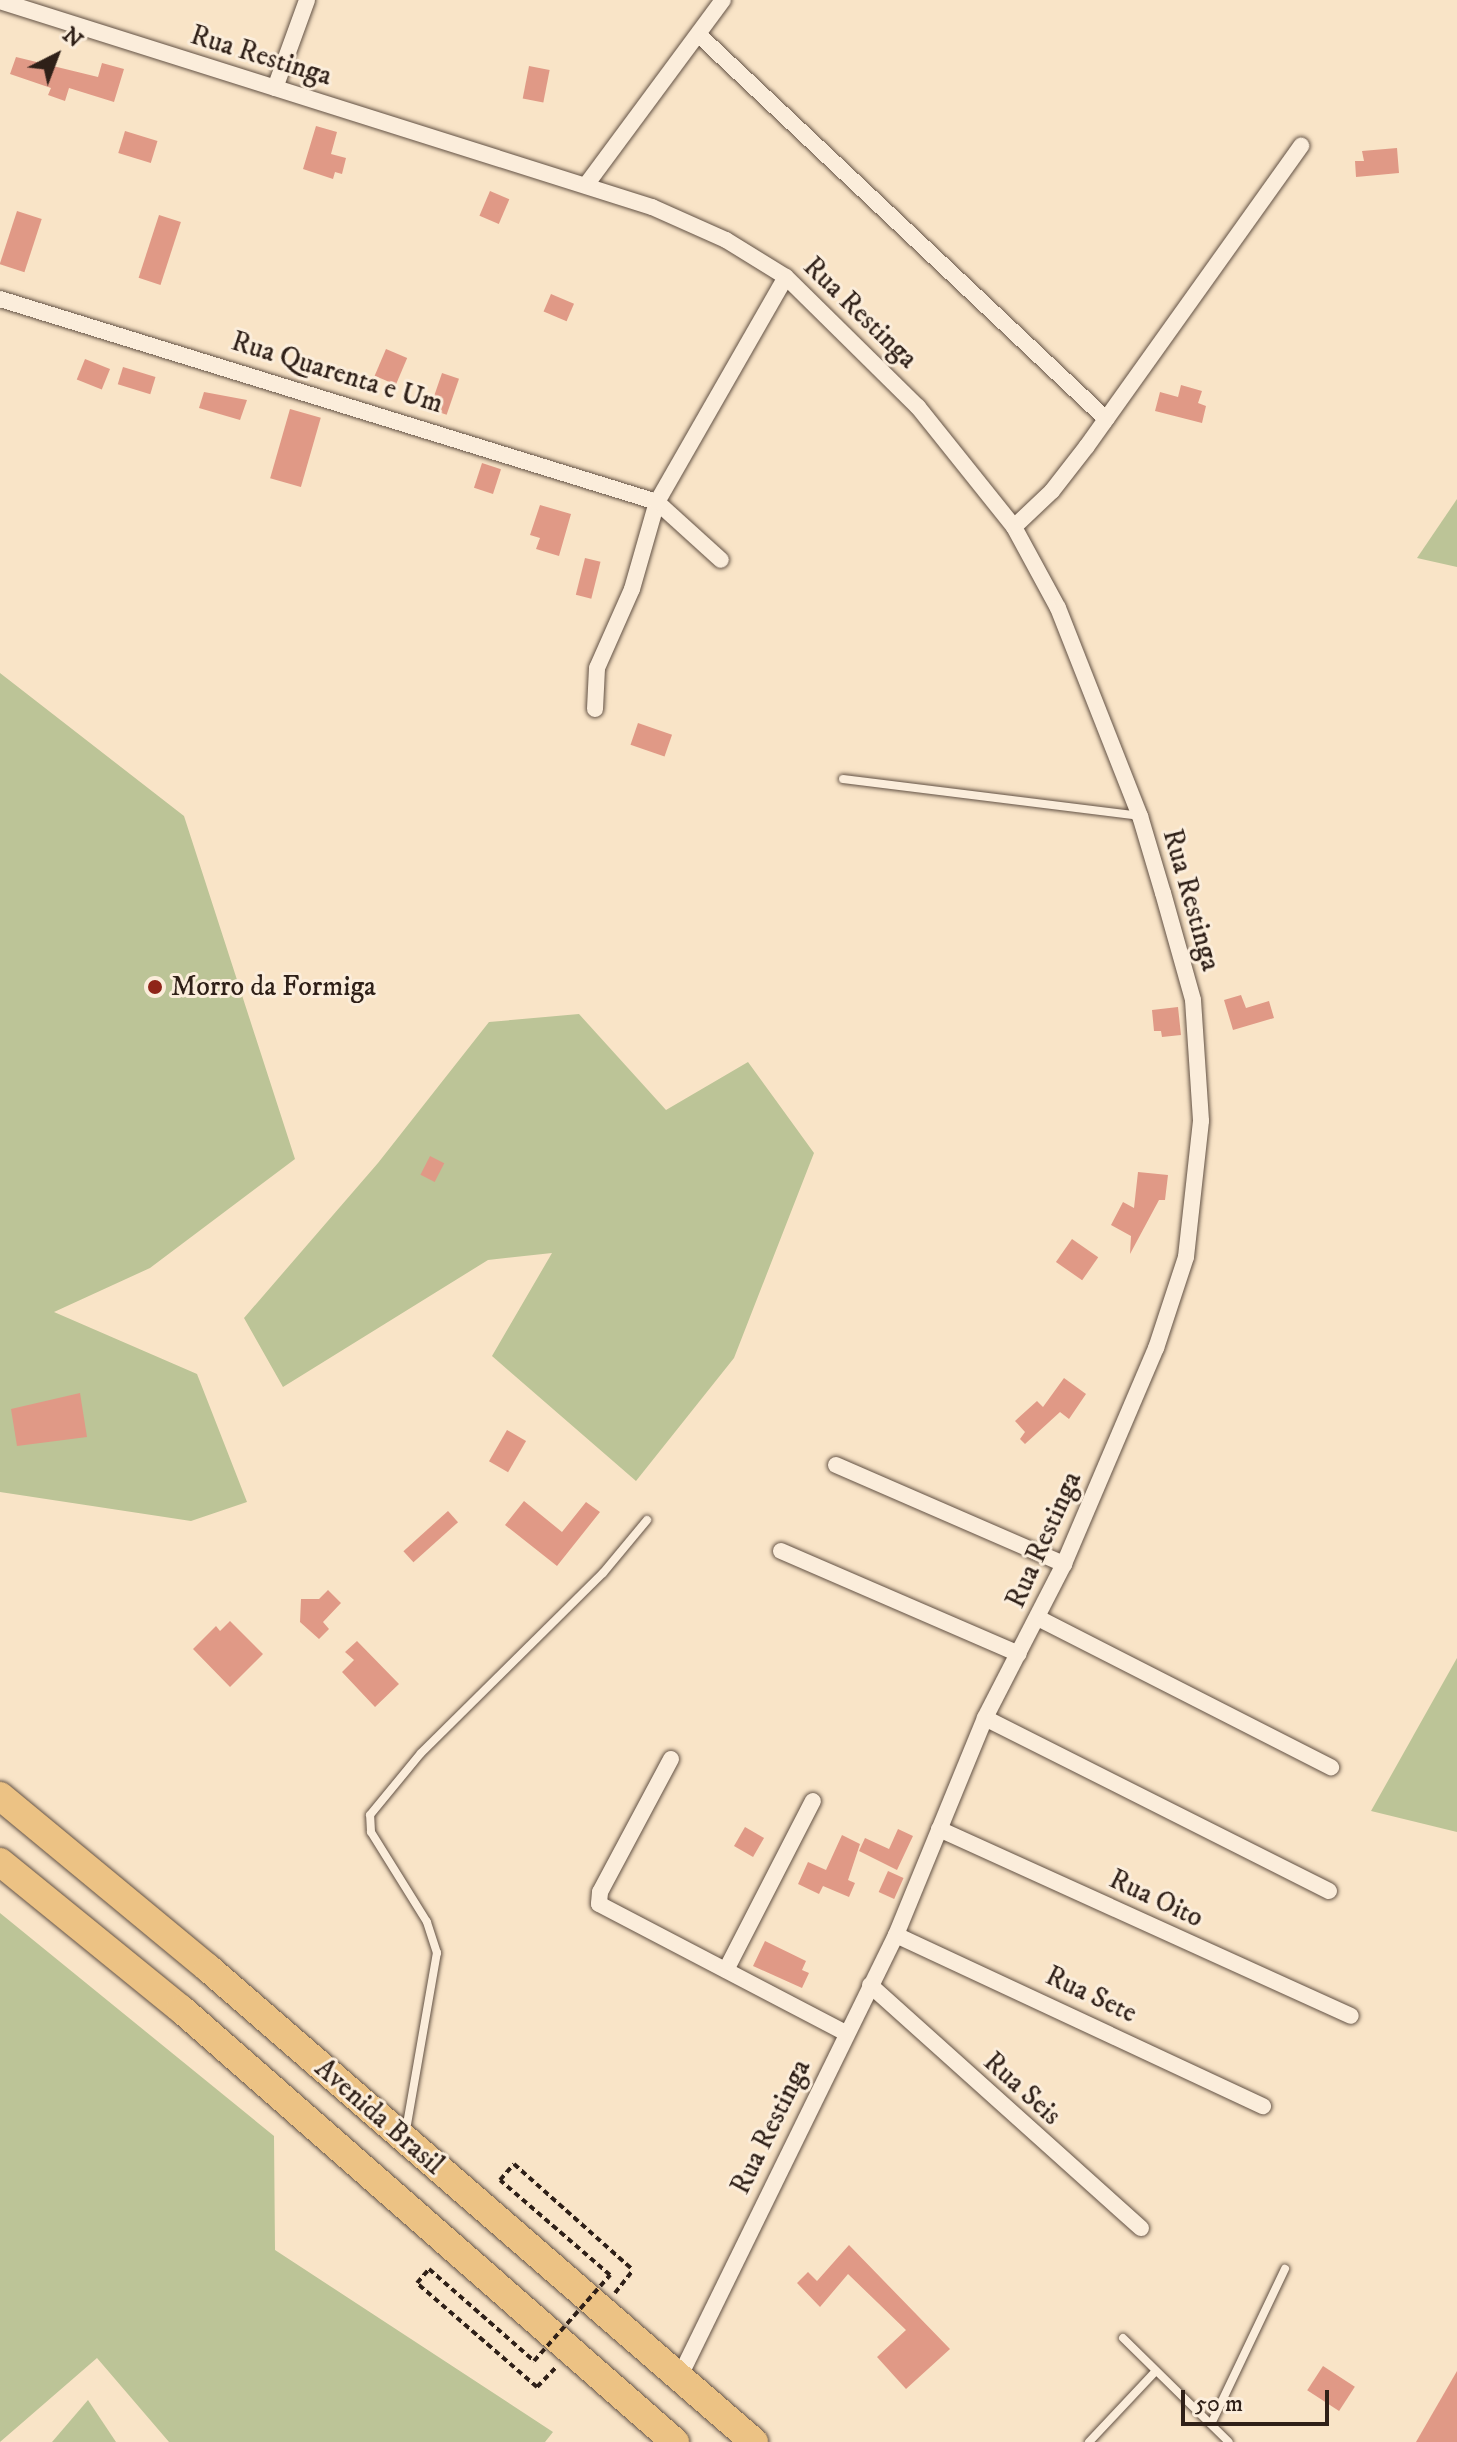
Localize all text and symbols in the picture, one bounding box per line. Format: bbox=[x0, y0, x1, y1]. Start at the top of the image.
north arrow bbox=[16, 16, 96, 96]
street label: Rua Restinga bbox=[186, 19, 336, 93]
text: N bbox=[57, 22, 88, 54]
street label: Rua Restinga bbox=[796, 250, 924, 376]
street label: Rua Quarenta e Um bbox=[227, 325, 447, 421]
street label: Rua Restinga bbox=[1155, 825, 1227, 975]
place label: Morro da Formiga bbox=[171, 970, 376, 1004]
marker: Morro da Formiga bbox=[146, 978, 164, 996]
street label: Rua Restinga bbox=[999, 1467, 1089, 1613]
street label: Rua Oito bbox=[1104, 1863, 1208, 1935]
street label: Rua Sete bbox=[1040, 1959, 1142, 2031]
street label: Rua Seis bbox=[976, 2045, 1068, 2133]
street label: Avenida Brasil bbox=[308, 2052, 450, 2182]
street label: Rua Restinga bbox=[724, 2054, 818, 2200]
scale bar bbox=[1185, 2374, 1333, 2424]
text: 50 m bbox=[1195, 2389, 1243, 2419]

